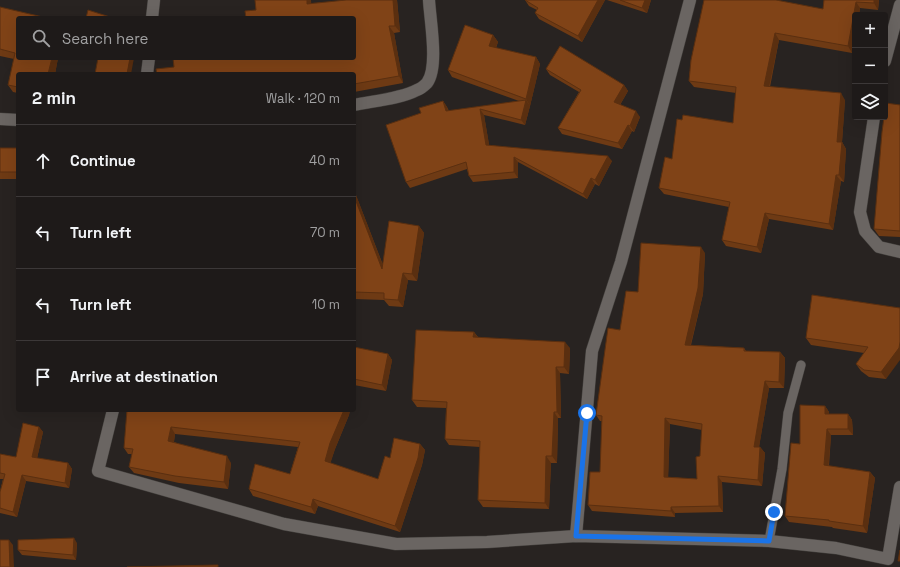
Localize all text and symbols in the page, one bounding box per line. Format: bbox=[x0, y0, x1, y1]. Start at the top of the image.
map controls bbox=[852, 12, 888, 120]
button: + bbox=[852, 12, 888, 48]
search box bbox=[16, 16, 356, 60]
icon: search bbox=[30, 27, 52, 49]
text: Search here bbox=[62, 29, 148, 48]
button: − bbox=[852, 48, 888, 84]
button: layers bbox=[852, 84, 888, 120]
text: 2 min bbox=[32, 87, 76, 109]
text: Walk · 120 m bbox=[266, 90, 340, 107]
icon: ahead bbox=[32, 150, 54, 172]
text: Continue bbox=[70, 151, 136, 170]
text: 40 m bbox=[309, 152, 340, 169]
icon: left bbox=[32, 222, 54, 244]
text: Turn left bbox=[70, 223, 132, 242]
text: 70 m bbox=[310, 224, 340, 241]
icon: left bbox=[32, 294, 54, 316]
text: Turn left bbox=[70, 295, 132, 314]
text: 10 m bbox=[312, 296, 340, 313]
icon: arrive bbox=[32, 366, 54, 388]
text: Arrive at destination bbox=[70, 367, 218, 386]
route start bbox=[578, 404, 596, 422]
route end bbox=[765, 503, 783, 521]

